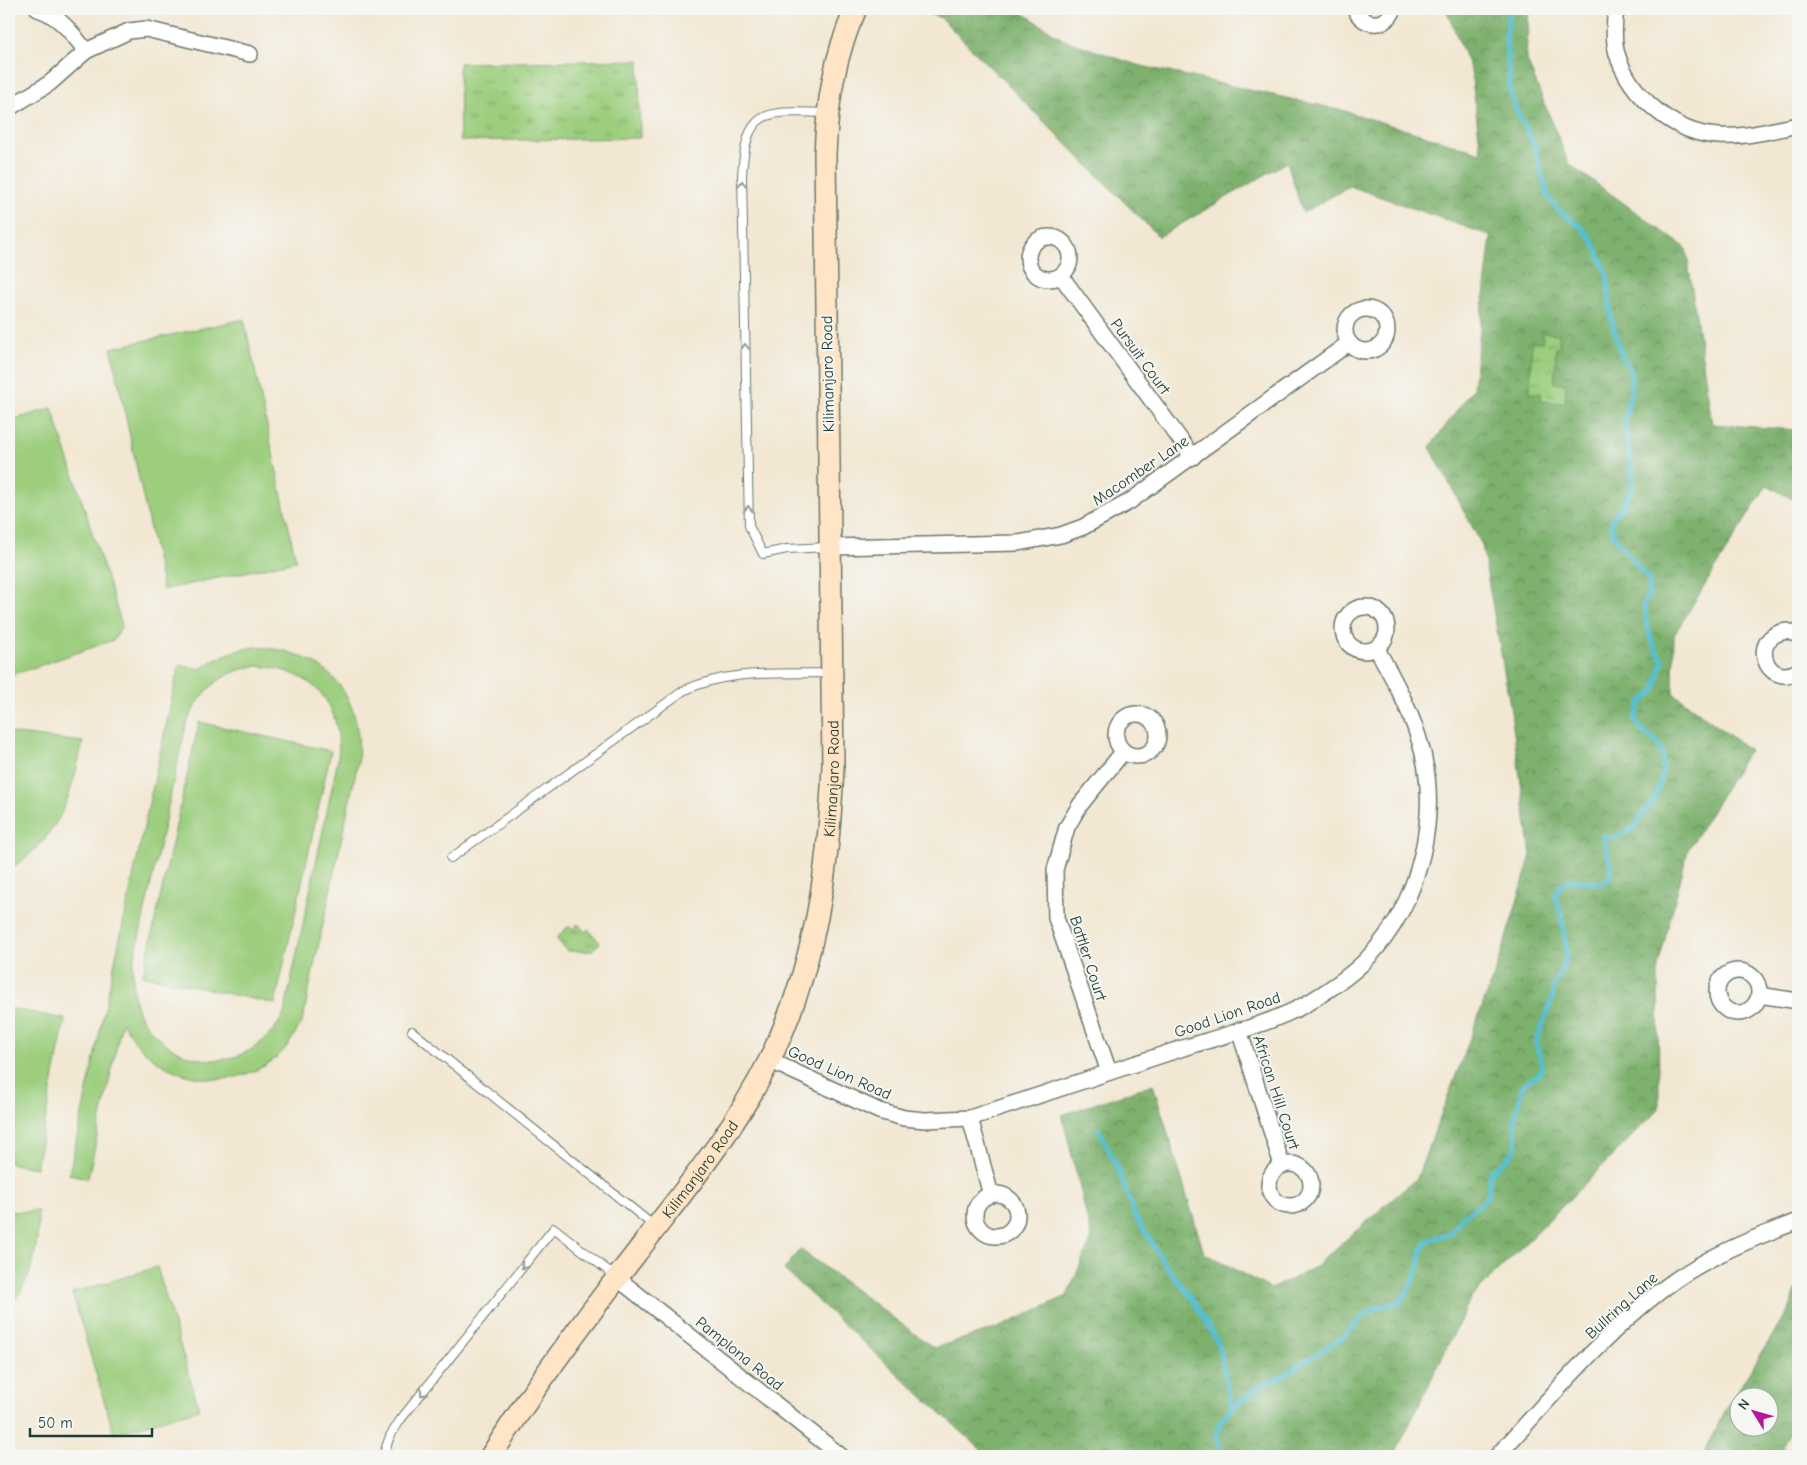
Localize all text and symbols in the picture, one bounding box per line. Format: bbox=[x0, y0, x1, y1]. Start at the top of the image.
one-way arrow bbox=[737, 180, 747, 188]
street label: Pursuit Court bbox=[1107, 315, 1174, 398]
street label: Kilimanjaro Road bbox=[818, 316, 838, 432]
one-way arrow bbox=[740, 343, 750, 350]
street label: Macomber Lane bbox=[1089, 432, 1192, 510]
one-way arrow bbox=[743, 505, 753, 512]
street label: Kilimanjaro Road bbox=[820, 720, 843, 838]
street label: Battler Court bbox=[1066, 914, 1110, 1003]
street label: Good Lion Road bbox=[1172, 988, 1283, 1042]
street label: African Hill Court bbox=[1249, 1033, 1303, 1152]
street label: Good Lion Road bbox=[785, 1042, 894, 1104]
street label: Kilimanjaro Road bbox=[659, 1117, 742, 1222]
one-way arrow bbox=[521, 1260, 529, 1269]
street label: Bullring Lane bbox=[1582, 1269, 1661, 1343]
street label: Pamplona Road bbox=[692, 1313, 787, 1395]
one-way arrow bbox=[420, 1387, 428, 1396]
north arrow bbox=[1730, 1388, 1780, 1438]
text: N bbox=[1734, 1396, 1754, 1413]
scale bar bbox=[30, 1405, 152, 1437]
text: 50 m bbox=[38, 1414, 73, 1432]

